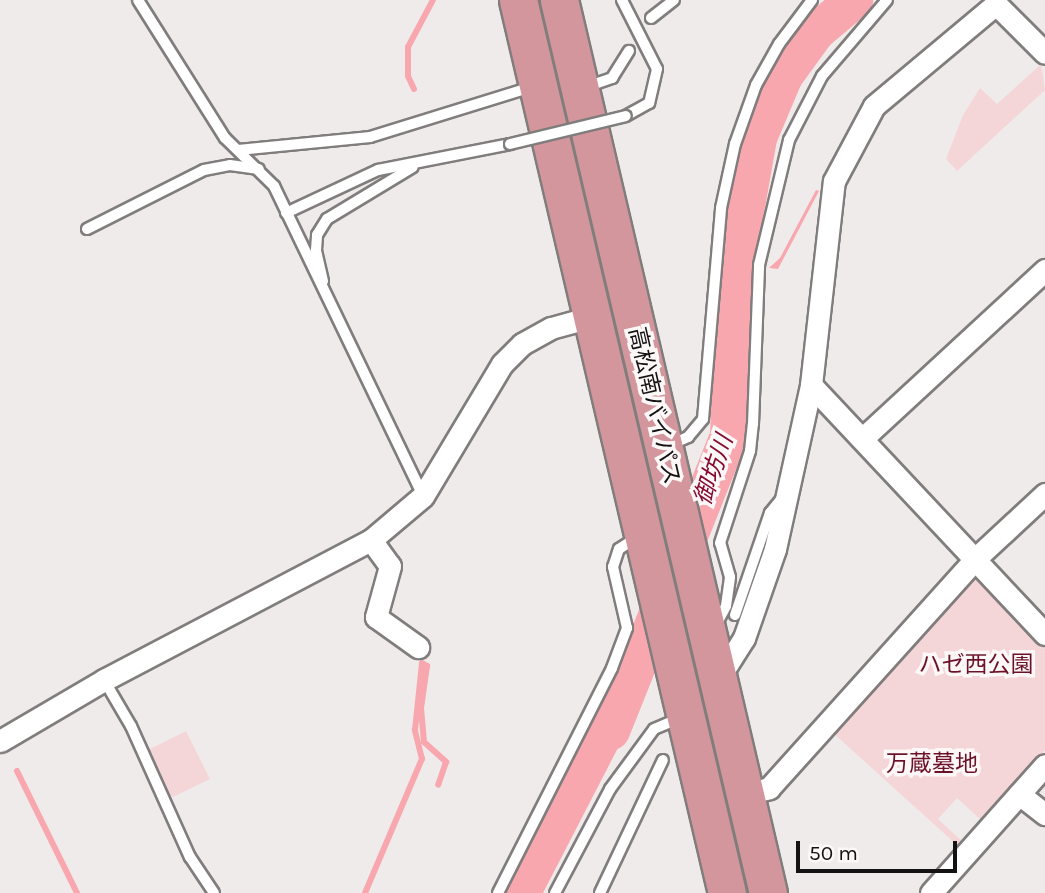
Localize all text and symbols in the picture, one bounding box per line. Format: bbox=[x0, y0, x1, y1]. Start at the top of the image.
street label: 高松南バイパス bbox=[622, 324, 686, 488]
water label: 御坊川 bbox=[689, 431, 739, 509]
park label: ハゼ西公園 bbox=[919, 651, 1033, 679]
park label: 万蔵墓地 bbox=[886, 750, 978, 778]
scale bar bbox=[800, 826, 961, 870]
text: 50 m bbox=[809, 841, 858, 865]

